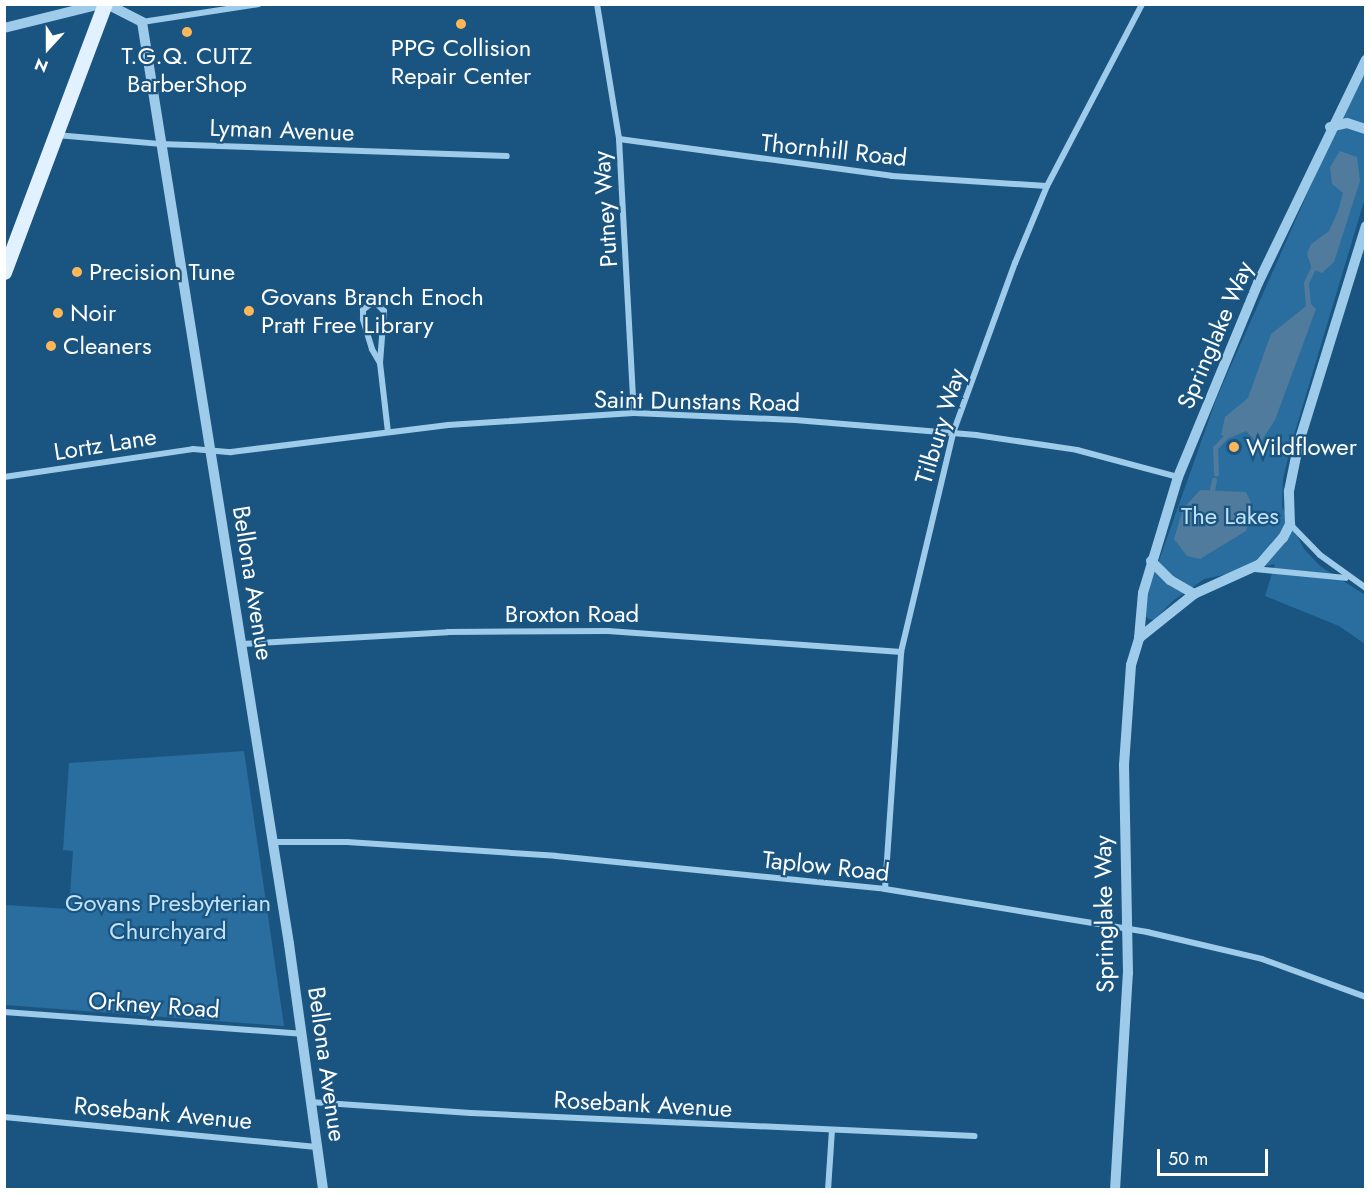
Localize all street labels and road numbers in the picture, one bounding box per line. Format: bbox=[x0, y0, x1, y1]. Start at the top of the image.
street label: Lyman Avenue bbox=[209, 113, 355, 147]
street label: Thornhill Road bbox=[760, 128, 908, 172]
street label: Putney Way bbox=[587, 150, 623, 268]
street label: Springlake Way bbox=[1171, 257, 1259, 413]
street label: Tilbury Way bbox=[909, 365, 971, 487]
street label: Saint Dunstans Road bbox=[594, 385, 800, 417]
street label: Lortz Lane bbox=[52, 422, 158, 466]
street label: Bellona Avenue bbox=[227, 504, 279, 662]
street label: Broxton Road bbox=[505, 600, 639, 628]
street label: Springlake Way bbox=[1088, 835, 1120, 993]
street label: Taplow Road bbox=[761, 845, 891, 887]
street label: Bellona Avenue bbox=[302, 985, 352, 1143]
street label: Orkney Road bbox=[87, 986, 221, 1024]
street label: Rosebank Avenue bbox=[553, 1085, 733, 1123]
street label: Rosebank Avenue bbox=[73, 1091, 253, 1135]

